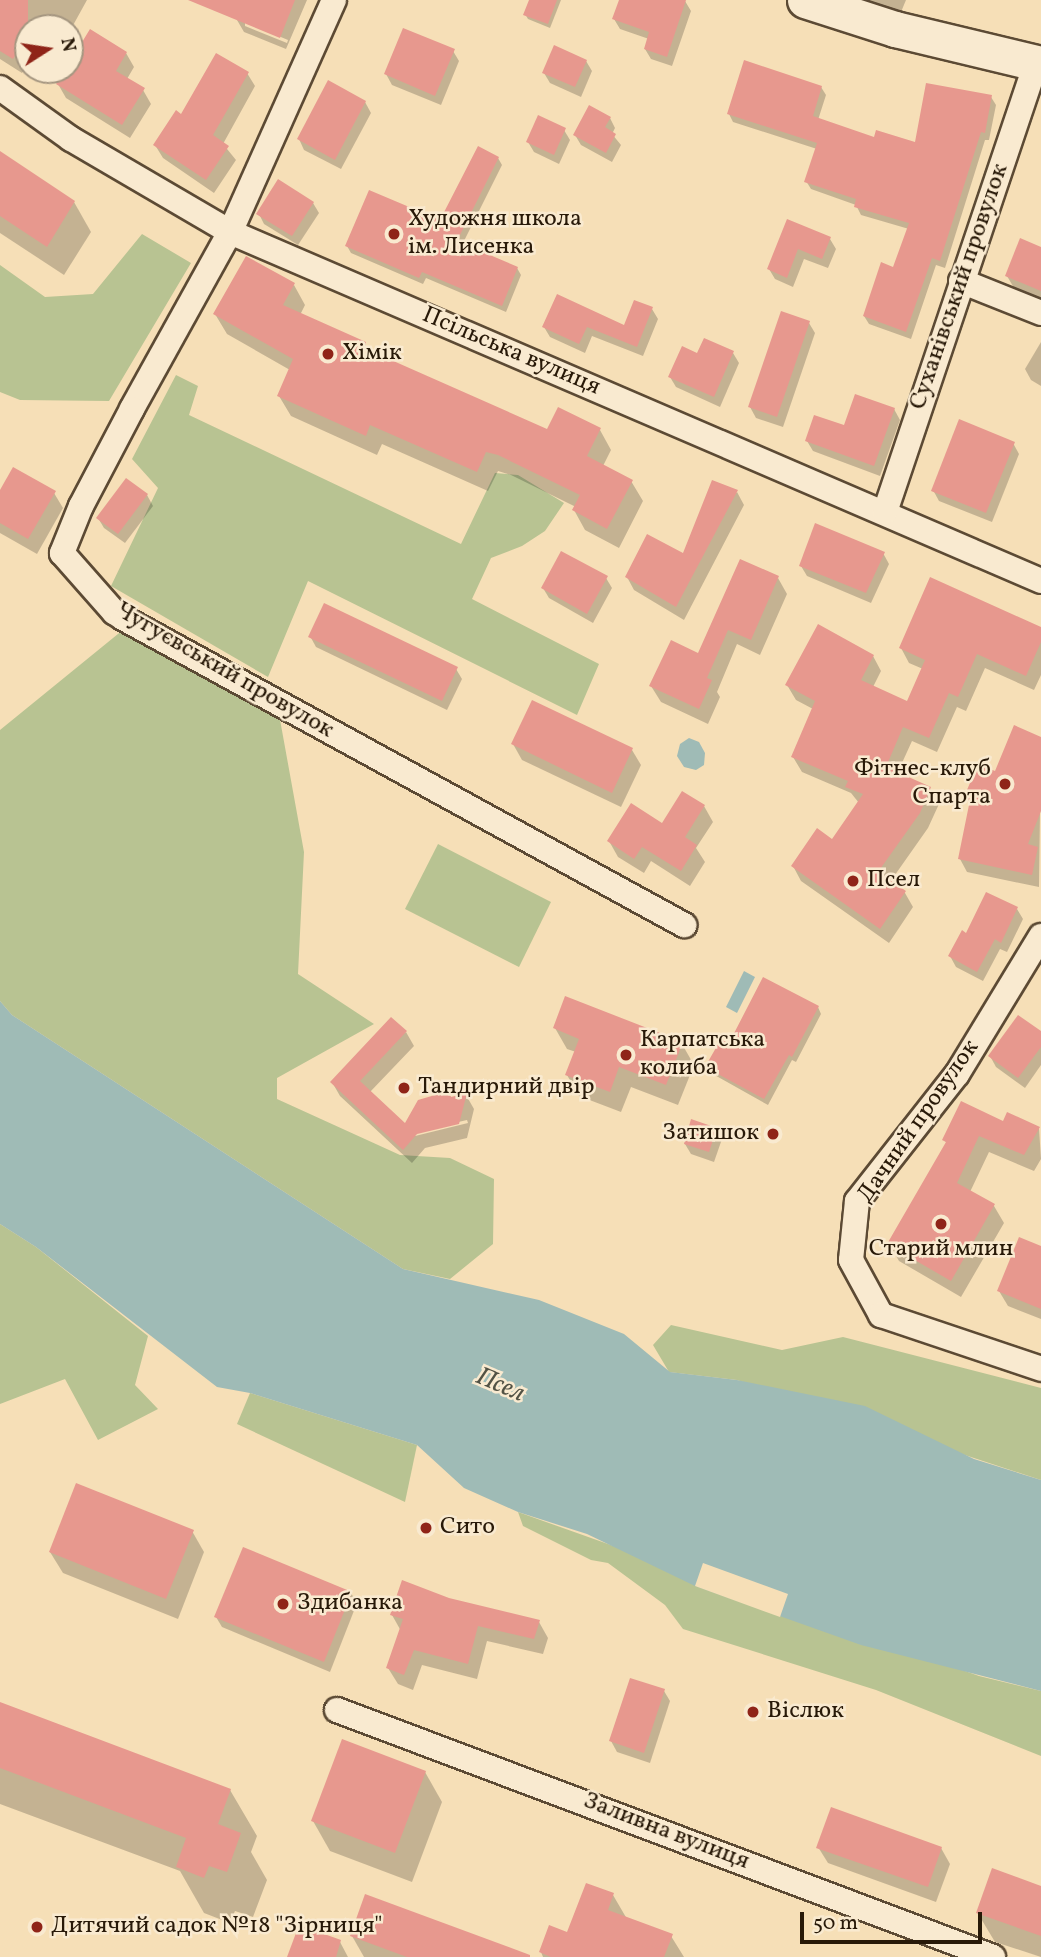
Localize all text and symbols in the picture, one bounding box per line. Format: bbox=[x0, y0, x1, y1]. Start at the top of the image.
north arrow bbox=[14, 14, 84, 84]
text: N bbox=[53, 36, 82, 54]
street label: Суханівський провулок bbox=[904, 160, 1016, 414]
place label: Художня школа ім. Лисенка bbox=[408, 206, 582, 262]
marker: Художня школа ім. Лисенка bbox=[386, 226, 402, 242]
street label: Псільська вулиця bbox=[417, 301, 605, 403]
place label: Хімік bbox=[342, 340, 402, 368]
marker: Хімік bbox=[320, 346, 336, 362]
street label: Чугуєвський провулок bbox=[110, 597, 338, 745]
place label: Фітнес-клуб Спарта bbox=[854, 756, 991, 812]
marker: Фітнес-клуб Спарта bbox=[997, 776, 1013, 792]
place label: Псел bbox=[867, 867, 920, 895]
marker: Псел bbox=[845, 873, 861, 889]
place label: Карпатська колиба bbox=[640, 1027, 765, 1083]
street label: Дачний провулок bbox=[852, 1035, 986, 1209]
marker: Карпатська колиба bbox=[618, 1047, 634, 1063]
place label: Тандирний двір bbox=[418, 1074, 594, 1102]
marker: Тандирний двір bbox=[396, 1080, 412, 1096]
place label: Затишок bbox=[662, 1120, 759, 1148]
marker: Затишок bbox=[765, 1126, 781, 1142]
marker: Старий млин bbox=[933, 1216, 949, 1232]
place label: Старий млин bbox=[869, 1236, 1013, 1264]
water label: Псел bbox=[471, 1362, 529, 1410]
place label: Сито bbox=[440, 1514, 495, 1542]
marker: Сито bbox=[418, 1520, 434, 1536]
place label: Здибанка bbox=[297, 1590, 403, 1618]
marker: Здибанка bbox=[275, 1596, 291, 1612]
place label: Віслюк bbox=[767, 1698, 844, 1726]
marker: Віслюк bbox=[745, 1704, 761, 1720]
street label: Заливна вулиця bbox=[579, 1787, 753, 1877]
scale bar bbox=[803, 1898, 985, 1942]
text: 50 m bbox=[813, 1909, 858, 1938]
place label: Дитячий садок №18 "Зірниця" bbox=[51, 1913, 383, 1941]
marker: Дитячий садок №18 "Зірниця" bbox=[29, 1919, 45, 1935]

